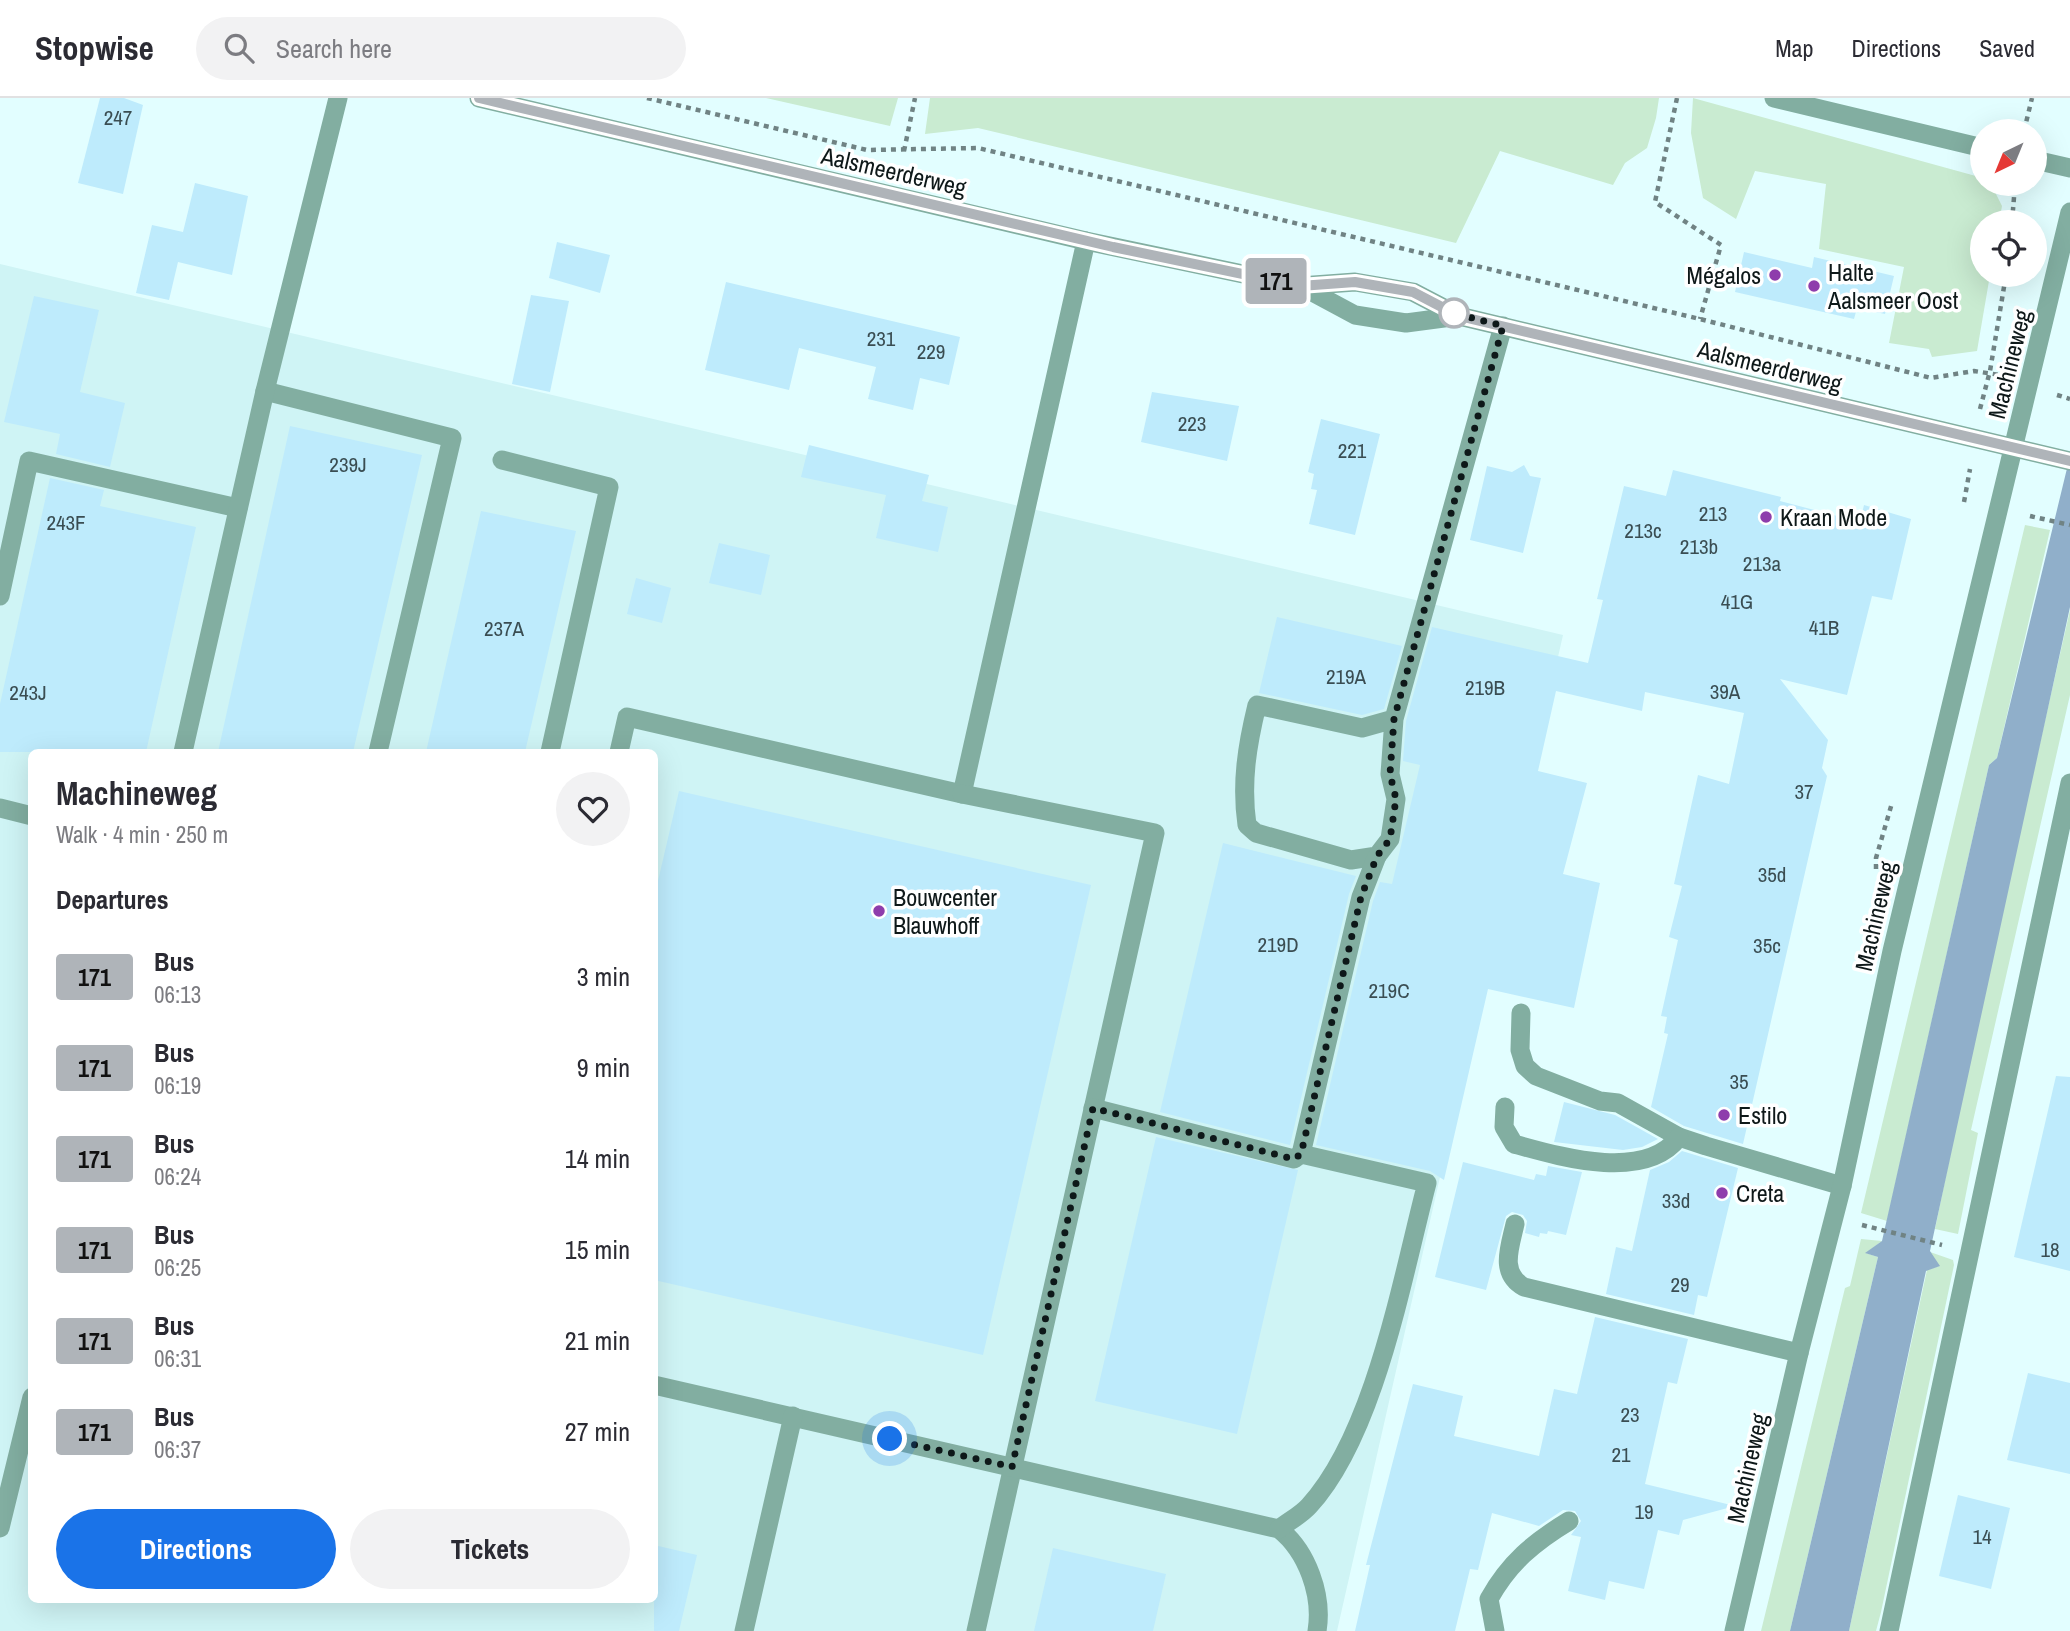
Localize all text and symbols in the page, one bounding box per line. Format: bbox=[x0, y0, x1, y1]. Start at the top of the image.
search box bbox=[196, 17, 686, 80]
text: Stopwise bbox=[35, 26, 154, 70]
icon: search bbox=[220, 29, 258, 67]
text: Search here bbox=[276, 31, 392, 66]
text: Map bbox=[1775, 32, 1813, 64]
text: Directions bbox=[1851, 32, 1941, 64]
text: Saved bbox=[1979, 32, 2035, 64]
house number: 247 bbox=[104, 103, 132, 132]
north arrow bbox=[1970, 119, 2048, 196]
map controls bbox=[1970, 119, 2047, 287]
street label: Aalsmeerderweg bbox=[817, 139, 970, 203]
button: locate bbox=[1970, 210, 2047, 287]
place label: Halte Aalsmeer Oost bbox=[1827, 256, 1959, 316]
line badge: 171 bbox=[1236, 258, 1316, 304]
place label: Mégalos bbox=[1687, 259, 1761, 291]
text: 171 bbox=[1260, 265, 1292, 297]
marker: Mégalos bbox=[1767, 267, 1783, 283]
marker: Halte Aalsmeer Oost bbox=[1806, 278, 1822, 294]
unlabelled marker bbox=[1439, 298, 1469, 328]
street label: Machineweg bbox=[1980, 306, 2038, 422]
house number: 231 bbox=[867, 324, 896, 353]
street label: Aalsmeerderweg bbox=[1694, 332, 1846, 399]
house number: 229 bbox=[917, 337, 945, 366]
house number: 223 bbox=[1178, 409, 1206, 438]
house number: 221 bbox=[1338, 436, 1367, 465]
house number: 239J bbox=[329, 450, 367, 479]
house number: 213 bbox=[1699, 499, 1727, 528]
place label: Kraan Mode bbox=[1780, 501, 1887, 533]
house number: 243F bbox=[46, 508, 86, 537]
marker: Kraan Mode bbox=[1758, 509, 1774, 525]
house number: 213c bbox=[1624, 516, 1662, 545]
house number: 213b bbox=[1680, 532, 1718, 561]
house number: 213a bbox=[1743, 549, 1782, 578]
house number: 41G bbox=[1721, 587, 1753, 616]
house number: 41B bbox=[1809, 613, 1839, 642]
house number: 237A bbox=[484, 614, 525, 643]
house number: 219A bbox=[1326, 662, 1367, 691]
house number: 219B bbox=[1465, 673, 1505, 702]
house number: 39A bbox=[1710, 677, 1741, 706]
house number: 243J bbox=[9, 678, 47, 707]
text: Machineweg bbox=[56, 771, 217, 815]
button: heart bbox=[556, 772, 630, 846]
house number: 37 bbox=[1794, 777, 1814, 806]
text: Walk · 4 min · 250 m bbox=[56, 819, 228, 850]
street label: Machineweg bbox=[1847, 858, 1903, 974]
house number: 35d bbox=[1758, 860, 1786, 889]
place label: Bouwcenter Blauwhoff bbox=[893, 881, 997, 941]
text: Departures bbox=[56, 882, 169, 917]
marker: Bouwcenter Blauwhoff bbox=[871, 903, 887, 919]
house number: 219D bbox=[1257, 930, 1299, 959]
house number: 35c bbox=[1753, 931, 1781, 960]
text: Bus bbox=[154, 944, 194, 979]
text: 3 min bbox=[577, 959, 630, 994]
text: 171 bbox=[78, 961, 111, 993]
house number: 219C bbox=[1368, 976, 1410, 1005]
text: 06:13 bbox=[154, 979, 201, 1010]
text: Bus bbox=[154, 1035, 194, 1070]
text: 9 min bbox=[577, 1050, 630, 1085]
text: 171 bbox=[78, 1052, 111, 1084]
house number: 35 bbox=[1729, 1067, 1749, 1096]
text: 06:19 bbox=[154, 1070, 201, 1101]
place label: Estilo bbox=[1738, 1099, 1787, 1131]
marker: Estilo bbox=[1716, 1107, 1732, 1123]
text: Bus bbox=[154, 1126, 194, 1161]
text: 14 min bbox=[565, 1141, 630, 1176]
text: 171 bbox=[78, 1143, 111, 1175]
text: 06:24 bbox=[154, 1161, 201, 1192]
place label: Creta bbox=[1736, 1177, 1784, 1209]
marker: Creta bbox=[1714, 1185, 1730, 1201]
house number: 33d bbox=[1662, 1186, 1690, 1215]
text: Bus bbox=[154, 1217, 194, 1252]
text: 15 min bbox=[565, 1232, 630, 1267]
text: 171 bbox=[78, 1234, 111, 1266]
house number: 18 bbox=[2040, 1235, 2060, 1264]
text: 06:25 bbox=[154, 1252, 201, 1283]
house number: 29 bbox=[1670, 1270, 1690, 1299]
text: Bus bbox=[154, 1308, 194, 1343]
text: 21 min bbox=[565, 1323, 630, 1358]
text: 171 bbox=[78, 1325, 111, 1357]
text: 06:31 bbox=[154, 1343, 201, 1374]
text: Bus bbox=[154, 1399, 194, 1434]
house number: 23 bbox=[1620, 1400, 1640, 1429]
street label: Machineweg bbox=[1719, 1410, 1775, 1526]
text: 27 min bbox=[565, 1414, 630, 1449]
text: 171 bbox=[78, 1416, 111, 1448]
your location bbox=[872, 1421, 907, 1456]
text: 06:37 bbox=[154, 1434, 201, 1465]
house number: 21 bbox=[1611, 1440, 1631, 1469]
house number: 19 bbox=[1634, 1497, 1654, 1526]
button: Directions bbox=[56, 1509, 336, 1589]
button: Tickets bbox=[350, 1509, 630, 1589]
house number: 14 bbox=[1972, 1522, 1992, 1551]

